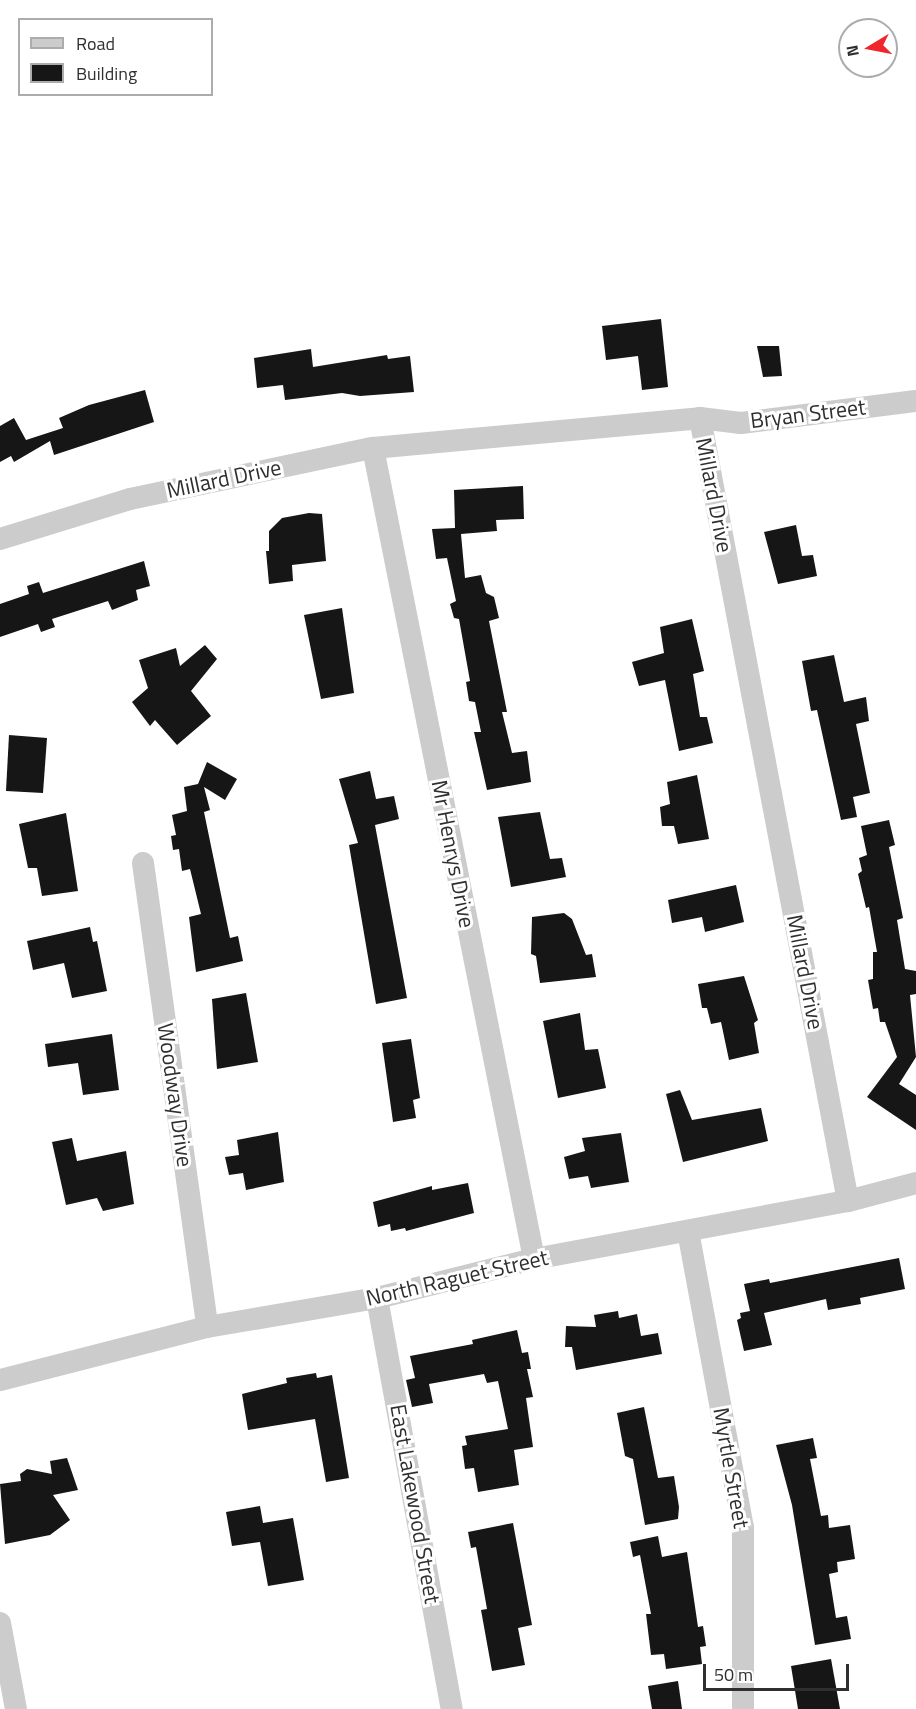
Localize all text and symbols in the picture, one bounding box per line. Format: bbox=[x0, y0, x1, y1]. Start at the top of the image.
legend bbox=[18, 18, 213, 96]
north arrow bbox=[838, 18, 898, 78]
text: Road bbox=[76, 30, 115, 57]
text: N bbox=[839, 43, 865, 58]
text: Building bbox=[76, 60, 137, 87]
street label: Bryan Street bbox=[749, 394, 867, 434]
street label: Millard Drive bbox=[690, 435, 738, 555]
street label: Millard Drive bbox=[164, 454, 284, 504]
street label: Mr Henrys Drive bbox=[426, 778, 480, 930]
street label: Millard Drive bbox=[781, 912, 829, 1032]
street label: Woodway Drive bbox=[152, 1021, 198, 1169]
street label: North Raguet Street bbox=[363, 1244, 551, 1312]
street label: East Lakewood Street bbox=[384, 1402, 446, 1606]
street label: Myrtle Street bbox=[707, 1406, 755, 1530]
scale bar bbox=[706, 1652, 852, 1690]
text: 50 m bbox=[714, 1661, 753, 1688]

